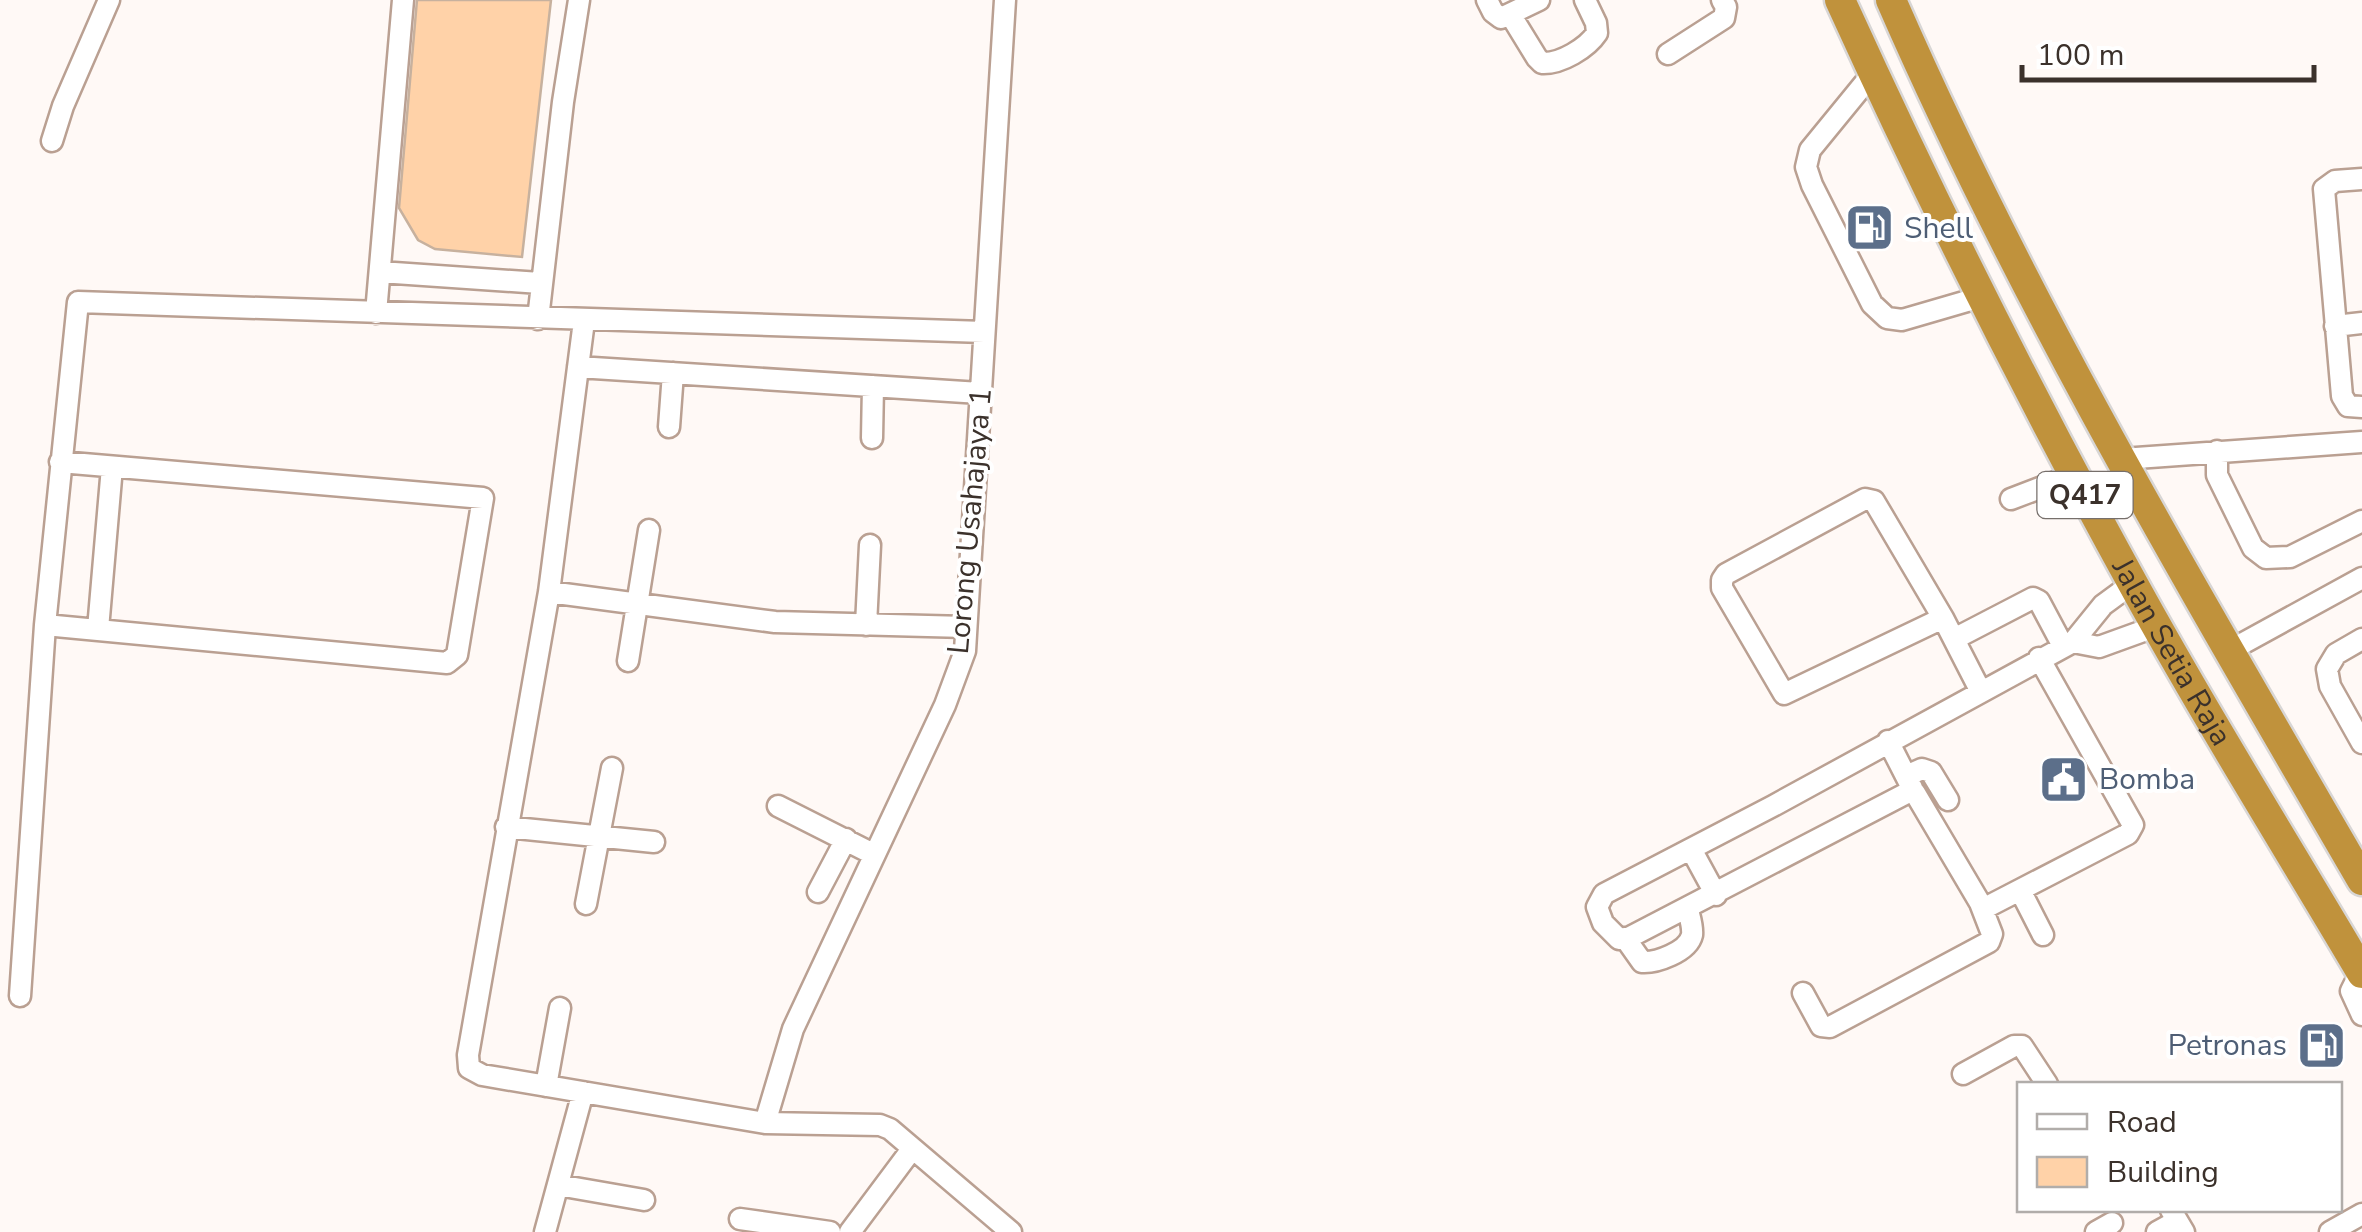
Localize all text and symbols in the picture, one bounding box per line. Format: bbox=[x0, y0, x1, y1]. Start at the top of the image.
scale bar bbox=[2022, 20, 2314, 82]
text: 100 m bbox=[2037, 35, 2124, 76]
fuel station icon: Shell bbox=[1843, 202, 1895, 254]
place label: Shell bbox=[1904, 208, 1973, 249]
street label: Lorong Usahajaya 1 bbox=[938, 386, 1002, 656]
road number: Q417 bbox=[2038, 472, 2132, 518]
street label: Jalan Setia Raja bbox=[2102, 550, 2242, 753]
public building icon: Bomba bbox=[2038, 753, 2090, 805]
place label: Bomba bbox=[2099, 759, 2195, 800]
fuel station icon: Petronas bbox=[2296, 1019, 2348, 1071]
place label: Petronas bbox=[2168, 1025, 2287, 1066]
legend bbox=[2017, 1082, 2342, 1212]
text: Road bbox=[2107, 1102, 2177, 1143]
text: Building bbox=[2107, 1152, 2219, 1193]

